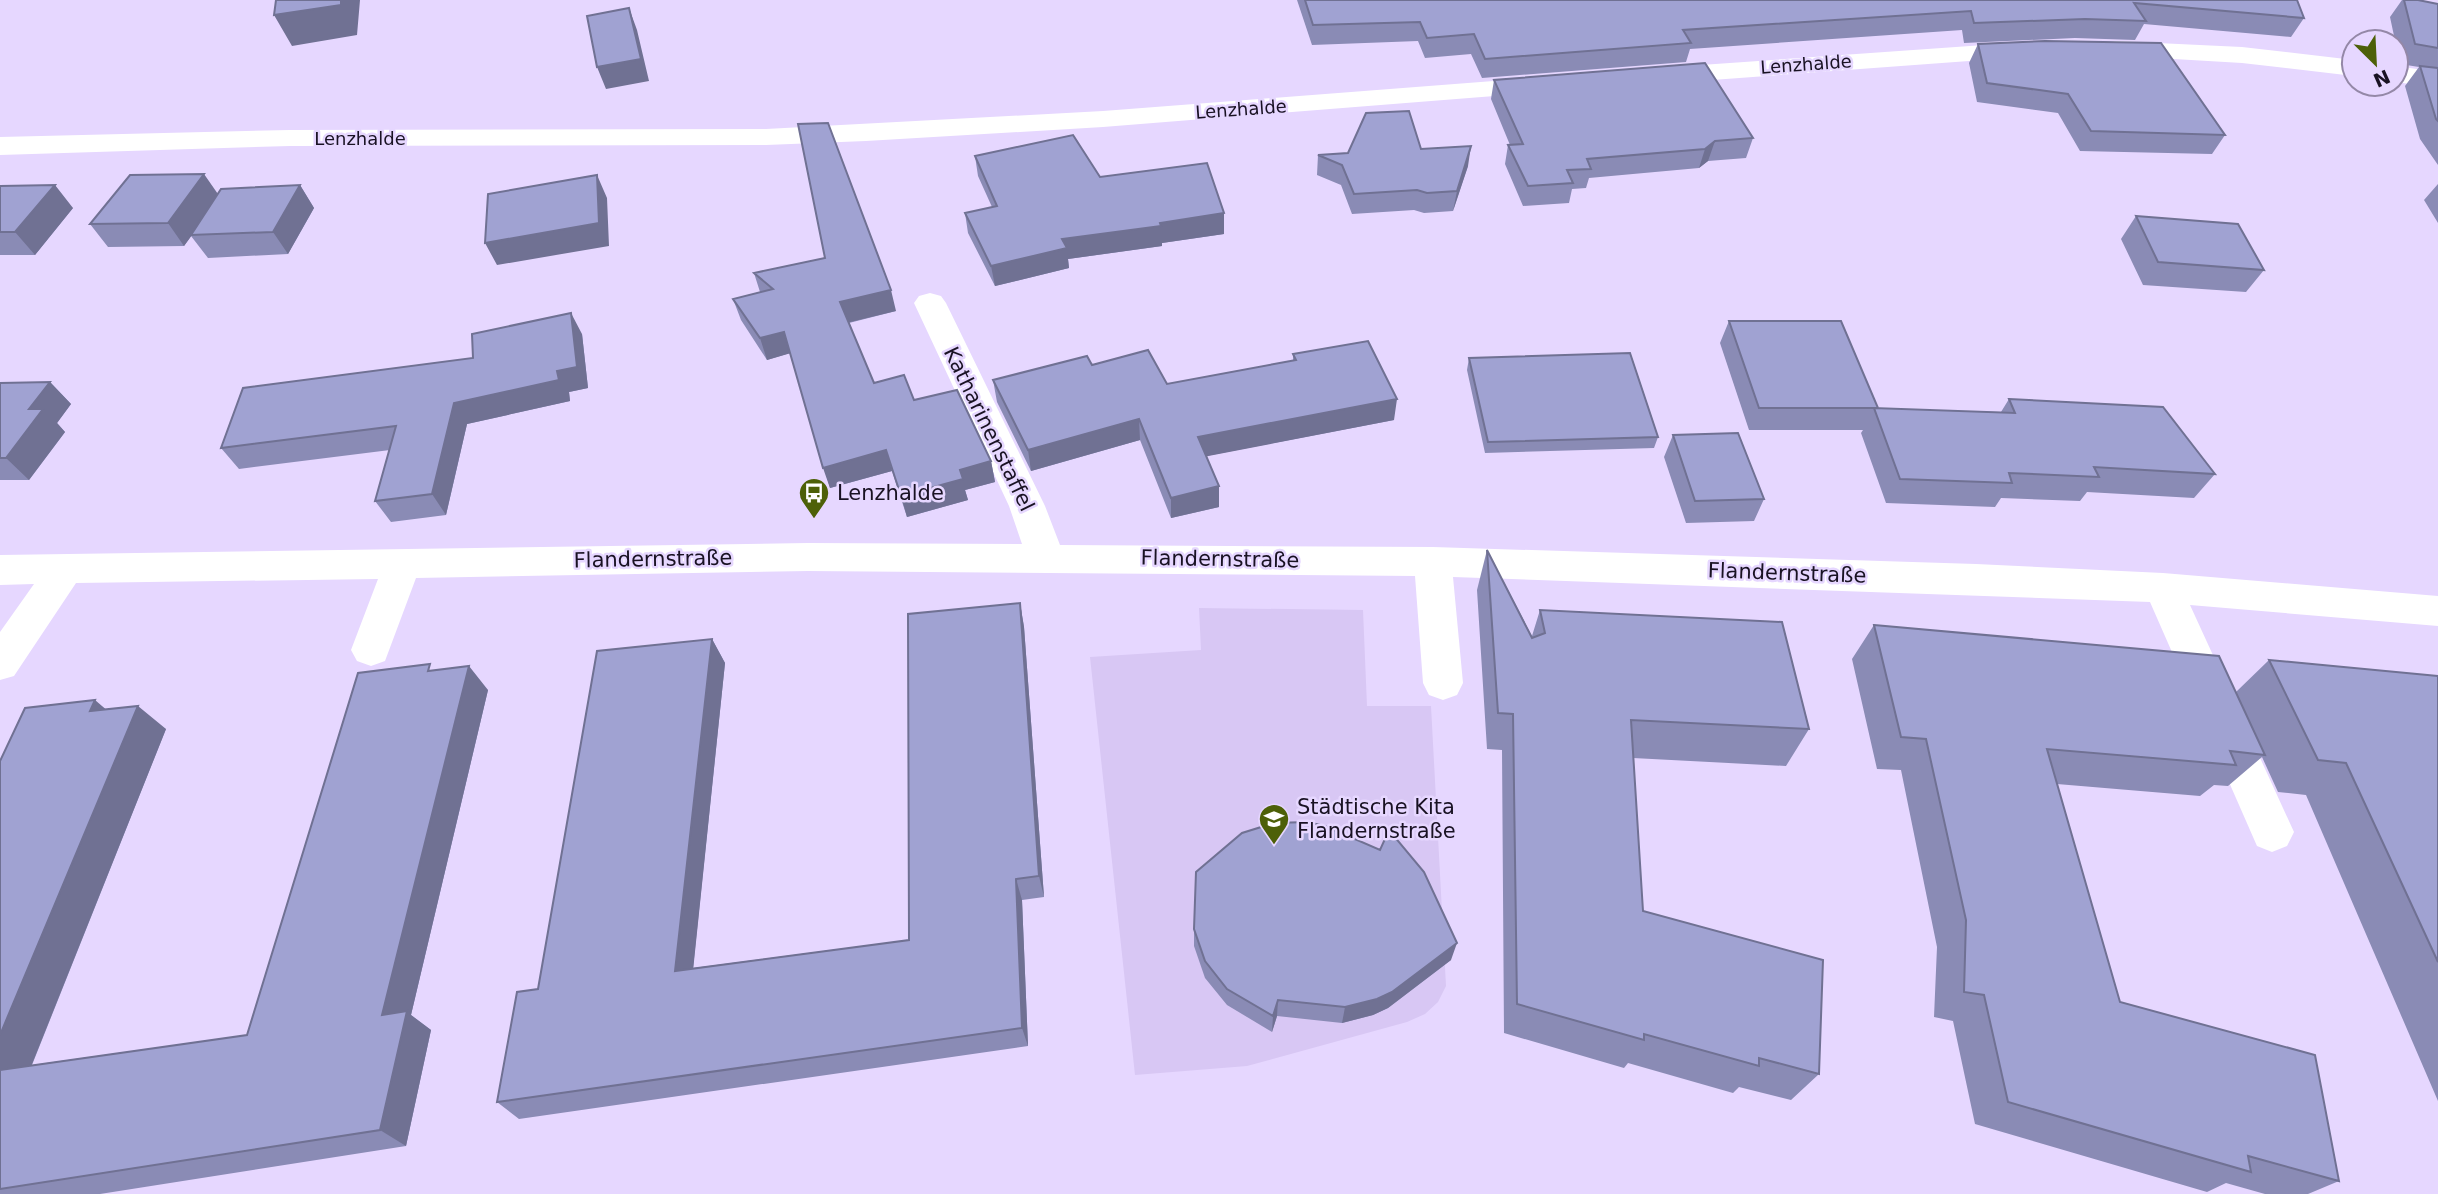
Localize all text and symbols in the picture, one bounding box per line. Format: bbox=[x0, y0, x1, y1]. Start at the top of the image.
north arrow bbox=[2340, 28, 2410, 98]
street label: Lenzhalde bbox=[1760, 50, 1852, 78]
text: N bbox=[2370, 65, 2394, 92]
street label: Lenzhalde bbox=[1195, 95, 1287, 123]
street label: Lenzhalde bbox=[314, 128, 406, 149]
street label: Katharinenstaffel bbox=[939, 343, 1039, 515]
bus stop icon: Lenzhalde bbox=[797, 476, 831, 520]
place label: Lenzhalde bbox=[837, 481, 944, 505]
street label: Flandernstraße bbox=[573, 546, 733, 572]
street label: Flandernstraße bbox=[1140, 546, 1300, 572]
street label: Flandernstraße bbox=[1707, 558, 1867, 588]
place label: Städtische Kita Flandernstraße bbox=[1297, 795, 1456, 843]
school or university icon: Städtische Kita Flandernstraße bbox=[1257, 802, 1291, 846]

